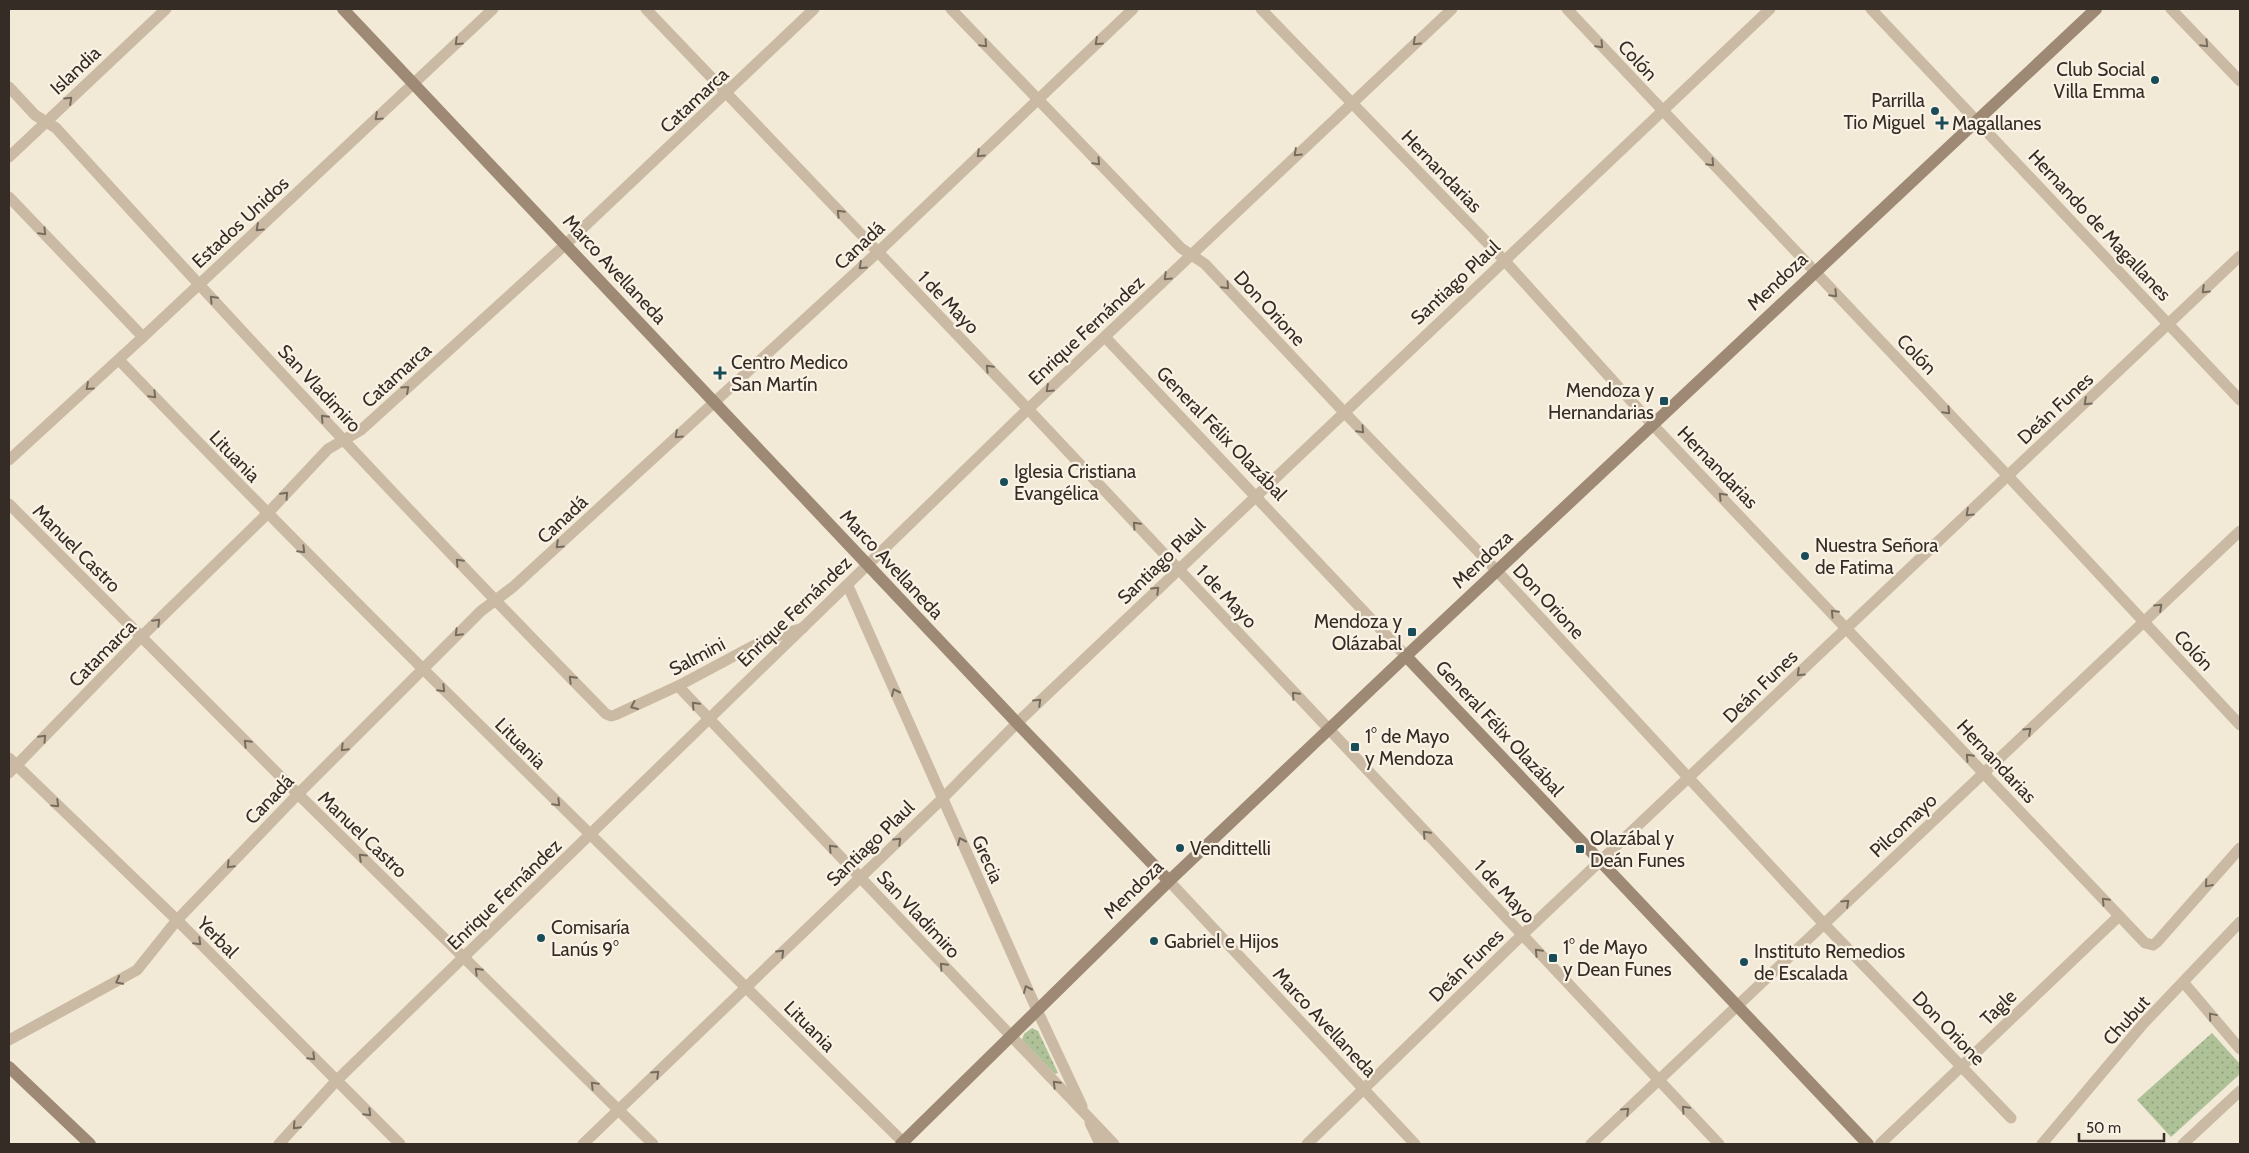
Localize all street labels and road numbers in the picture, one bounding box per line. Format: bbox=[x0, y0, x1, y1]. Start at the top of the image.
street label: Colón bbox=[1613, 35, 1662, 86]
street label: Islandia bbox=[45, 41, 105, 99]
street label: Catamarca bbox=[655, 63, 733, 138]
street label: Hernandarias bbox=[1397, 125, 1487, 218]
street label: Hernando de Magallanes bbox=[2024, 145, 2176, 306]
street label: Estados Unidos bbox=[187, 172, 294, 273]
street label: Marco Avellaneda bbox=[558, 210, 671, 329]
street label: Canadá bbox=[829, 216, 889, 274]
street label: Santiago Plaul bbox=[1406, 235, 1505, 329]
street label: Mendoza bbox=[1742, 248, 1812, 315]
street label: 1 de Mayo bbox=[913, 266, 984, 339]
street label: Don Orione bbox=[1229, 266, 1310, 351]
street label: Enrique Fernández bbox=[1024, 271, 1149, 390]
street label: Colón bbox=[1892, 329, 1941, 379]
street label: Catamarca bbox=[357, 338, 436, 413]
street label: San Vladimiro bbox=[273, 340, 366, 437]
street label: General Félix Olazábal bbox=[1152, 362, 1292, 506]
street label: Deán Funes bbox=[2013, 368, 2098, 449]
street label: Hernandarias bbox=[1673, 421, 1763, 514]
street label: Lituania bbox=[205, 426, 265, 487]
street label: Canadá bbox=[532, 490, 592, 548]
street label: Manuel Castro bbox=[28, 500, 125, 597]
street label: Marco Avellaneda bbox=[835, 505, 948, 624]
street label: Santiago Plaul bbox=[1113, 513, 1210, 609]
street label: Mendoza bbox=[1447, 526, 1517, 593]
street label: Enrique Fernández bbox=[732, 551, 856, 672]
street label: Don Orione bbox=[1508, 559, 1589, 644]
street label: 1 de Mayo bbox=[1191, 560, 1262, 633]
street label: Catamarca bbox=[64, 615, 141, 692]
street label: Colón bbox=[2169, 625, 2218, 676]
street label: Salmini bbox=[665, 632, 729, 681]
street label: Deán Funes bbox=[1718, 645, 1803, 728]
street label: General Félix Olazábal bbox=[1431, 656, 1569, 801]
street label: Lituania bbox=[490, 713, 551, 774]
street label: Hernandarias bbox=[1952, 715, 2041, 808]
street label: Canadá bbox=[240, 770, 299, 829]
street label: Manuel Castro bbox=[313, 786, 412, 883]
street label: Pilcomayo bbox=[1865, 789, 1942, 862]
street label: Santiago Plaul bbox=[822, 795, 919, 891]
street label: Grecia bbox=[967, 832, 1008, 887]
street label: Enrique Fernández bbox=[442, 834, 566, 955]
street label: Mendoza bbox=[1099, 855, 1168, 923]
street label: 1 de Mayo bbox=[1469, 855, 1540, 928]
street label: San Vladimiro bbox=[872, 866, 965, 963]
street label: Yerbal bbox=[191, 911, 243, 963]
street label: Deán Funes bbox=[1424, 924, 1509, 1007]
street label: Marco Avellaneda bbox=[1268, 963, 1381, 1082]
street label: Tagle bbox=[1975, 984, 2022, 1030]
street label: Don Orione bbox=[1908, 986, 1990, 1070]
street label: Chubut bbox=[2098, 990, 2155, 1050]
street label: Lituania bbox=[779, 996, 840, 1057]

